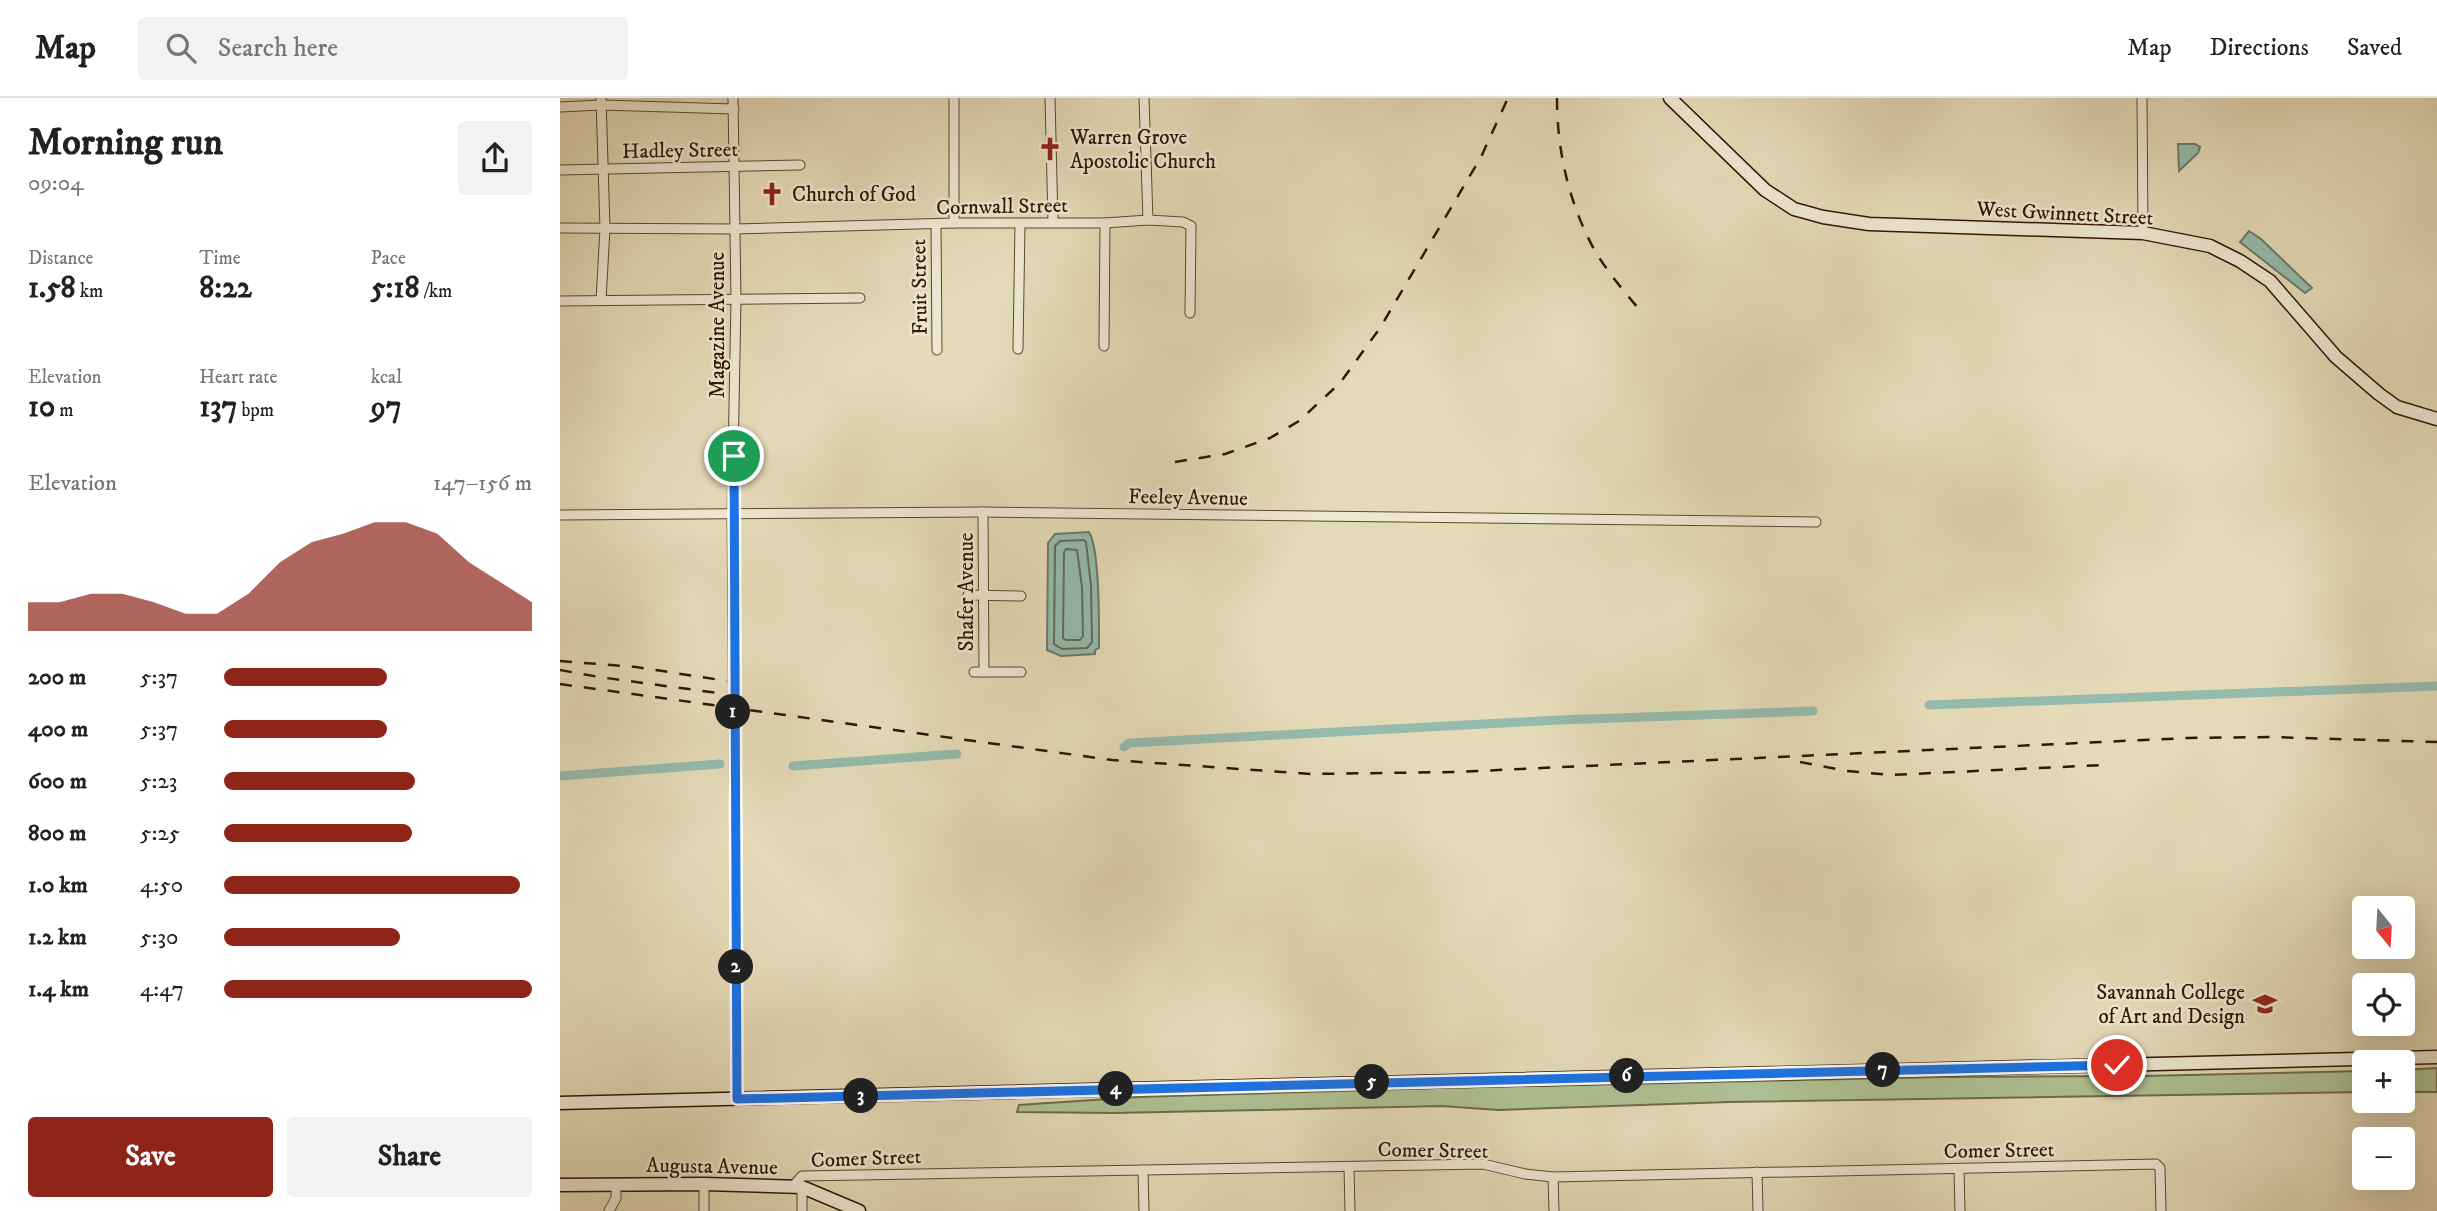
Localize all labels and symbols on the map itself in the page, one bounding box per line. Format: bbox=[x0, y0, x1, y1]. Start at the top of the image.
place label: Warren Grove Apostolic Church bbox=[1069, 125, 1216, 175]
church icon: Warren Grove Apostolic Church bbox=[1036, 135, 1064, 163]
street label: Hadley Street bbox=[622, 137, 739, 165]
church icon: Church of God bbox=[758, 180, 786, 208]
place label: Church of God bbox=[792, 182, 917, 208]
street label: Cornwall Street bbox=[936, 193, 1068, 221]
street label: West Gwinnett Street bbox=[1975, 196, 2154, 232]
street label: Fruit Street bbox=[906, 238, 934, 335]
street label: Magazine Avenue bbox=[705, 251, 731, 398]
pin bbox=[704, 426, 764, 486]
street label: Feeley Avenue bbox=[1128, 484, 1248, 512]
street label: Shafer Avenue bbox=[954, 532, 980, 652]
pin: 1 bbox=[716, 694, 750, 730]
north arrow bbox=[2352, 896, 2415, 959]
pin: 2 bbox=[718, 950, 754, 984]
place label: Savannah College of Art and Design bbox=[2096, 980, 2245, 1030]
school or university icon: Savannah College of Art and Design bbox=[2251, 990, 2279, 1018]
pin bbox=[2087, 1035, 2147, 1095]
pin: 7 bbox=[1866, 1052, 1900, 1088]
pin: 6 bbox=[1610, 1058, 1644, 1094]
pin: 5 bbox=[1354, 1065, 1390, 1100]
pin: 4 bbox=[1098, 1072, 1134, 1107]
pin: 3 bbox=[844, 1079, 878, 1114]
street label: Comer Street bbox=[1377, 1137, 1489, 1165]
street label: Comer Street bbox=[1944, 1137, 2055, 1165]
street label: Comer Street bbox=[810, 1144, 922, 1174]
street label: Augusta Avenue bbox=[646, 1153, 778, 1181]

